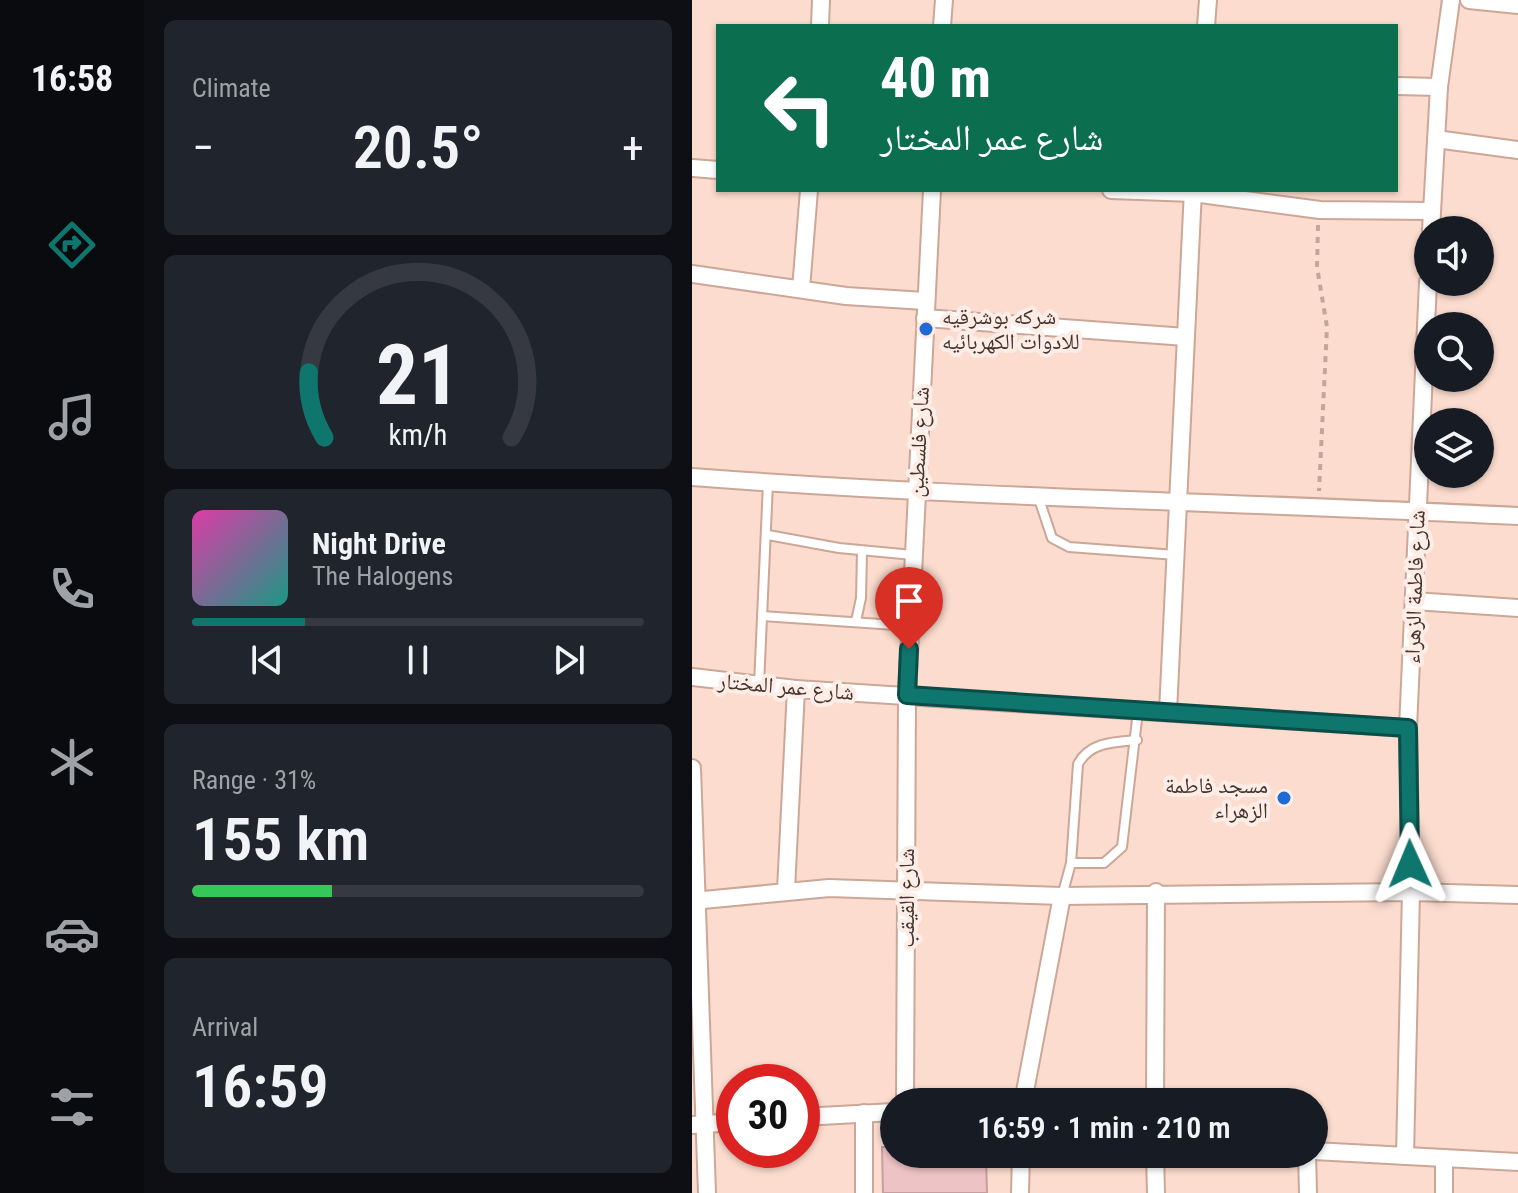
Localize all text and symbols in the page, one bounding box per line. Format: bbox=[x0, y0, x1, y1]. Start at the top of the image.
text: 40 m bbox=[880, 45, 991, 111]
icon: left bbox=[748, 56, 852, 160]
text: 16:58 bbox=[31, 58, 113, 100]
text: Climate bbox=[192, 73, 271, 103]
text: 20.5° bbox=[353, 112, 483, 183]
text: شارع عمر المختار bbox=[880, 117, 1104, 159]
text: − bbox=[192, 122, 214, 174]
text: + bbox=[622, 122, 644, 174]
map controls bbox=[1414, 216, 1494, 488]
button: sound bbox=[1414, 216, 1494, 296]
icon: directions bbox=[44, 217, 100, 273]
place label: شركه بوشرقيه للادوات الكهربائيه bbox=[942, 304, 1080, 354]
button: search bbox=[1414, 312, 1494, 392]
marker: شركه بوشرقيه للادوات الكهربائيه bbox=[917, 320, 935, 338]
text: 21 bbox=[376, 326, 460, 423]
street label: شارع فلسطين bbox=[903, 386, 935, 498]
icon: music bbox=[44, 389, 100, 445]
button: layers bbox=[1414, 408, 1494, 488]
text: km/h bbox=[389, 418, 447, 452]
street label: شارع فاطمة الزهراء bbox=[1399, 510, 1431, 664]
text: Night Drive bbox=[312, 526, 446, 561]
icon: phone bbox=[44, 561, 100, 617]
text: The Halogens bbox=[312, 561, 453, 591]
pin bbox=[875, 567, 943, 649]
icon: arrive bbox=[887, 579, 931, 623]
icon: previous bbox=[245, 638, 289, 682]
icon: pause bbox=[396, 638, 440, 682]
icon: next bbox=[547, 638, 591, 682]
street label: شارع عمر المختار bbox=[716, 668, 855, 706]
icon: climate bbox=[44, 734, 100, 790]
text: Range · 31% bbox=[192, 765, 316, 795]
place label: مسجد فاطمة الزهراء bbox=[1165, 773, 1268, 823]
marker: مسجد فاطمة الزهراء bbox=[1275, 789, 1293, 807]
text: 155 km bbox=[192, 804, 369, 875]
position arrow bbox=[1368, 822, 1452, 906]
street label: شارع القيقب bbox=[894, 848, 920, 948]
icon: car bbox=[44, 906, 100, 962]
text: Arrival bbox=[192, 1012, 258, 1042]
text: 16:59 bbox=[192, 1051, 329, 1122]
speed limit sign: 30 bbox=[716, 1064, 820, 1168]
icon: filters bbox=[44, 1079, 100, 1135]
text: 16:59 · 1 min · 210 m bbox=[977, 1110, 1231, 1145]

